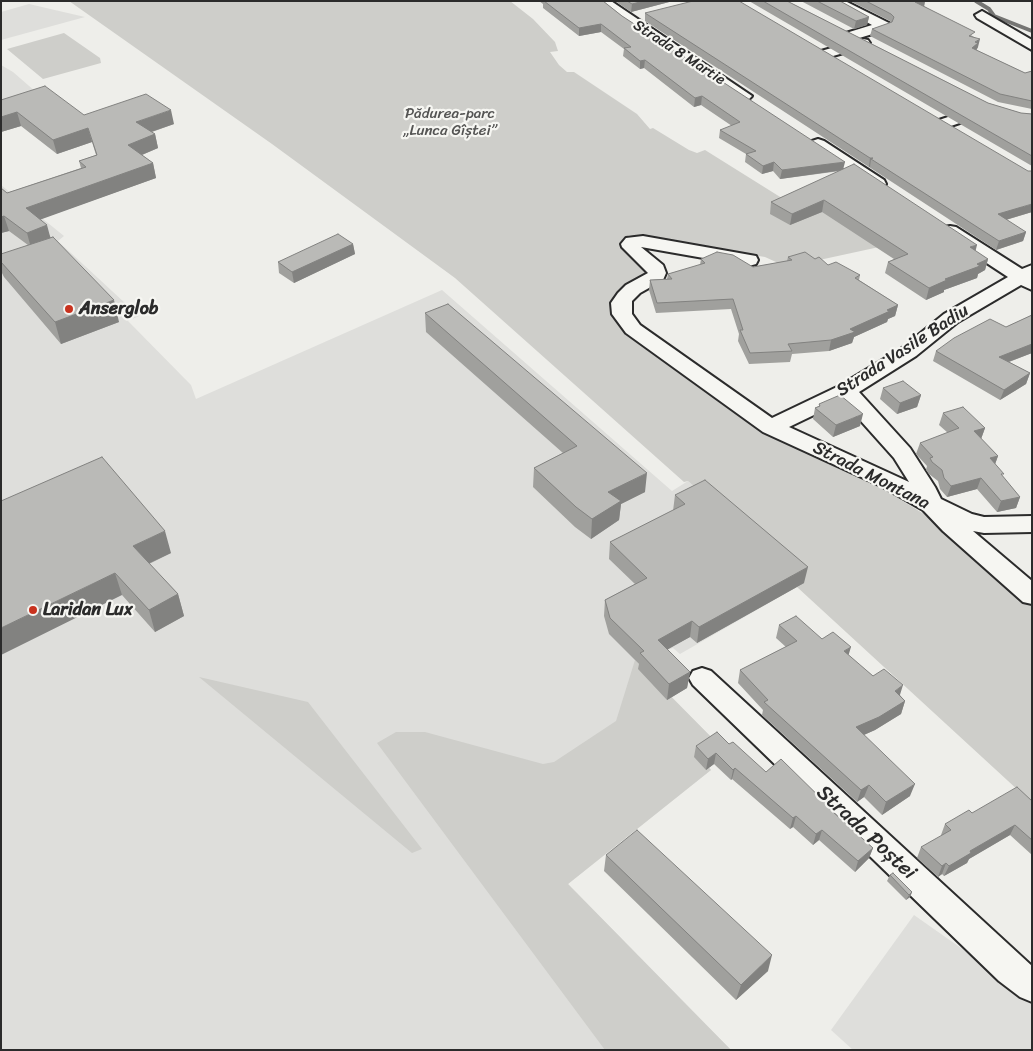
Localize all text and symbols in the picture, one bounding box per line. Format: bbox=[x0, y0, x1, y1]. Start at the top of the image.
street label: Strada 8 Martie bbox=[630, 17, 728, 89]
park label: Pădurea-parc „Lunca Gîștei” bbox=[404, 105, 496, 140]
place label: Anserglob bbox=[79, 298, 158, 320]
street label: Strada Vasile Badiu bbox=[833, 300, 973, 402]
marker: Anserglob bbox=[63, 303, 75, 315]
street label: Strada Montana bbox=[809, 437, 933, 515]
place label: Laridan Lux bbox=[43, 599, 133, 621]
marker: Laridan Lux bbox=[27, 604, 39, 616]
street label: Strada Poștei bbox=[811, 780, 921, 886]

